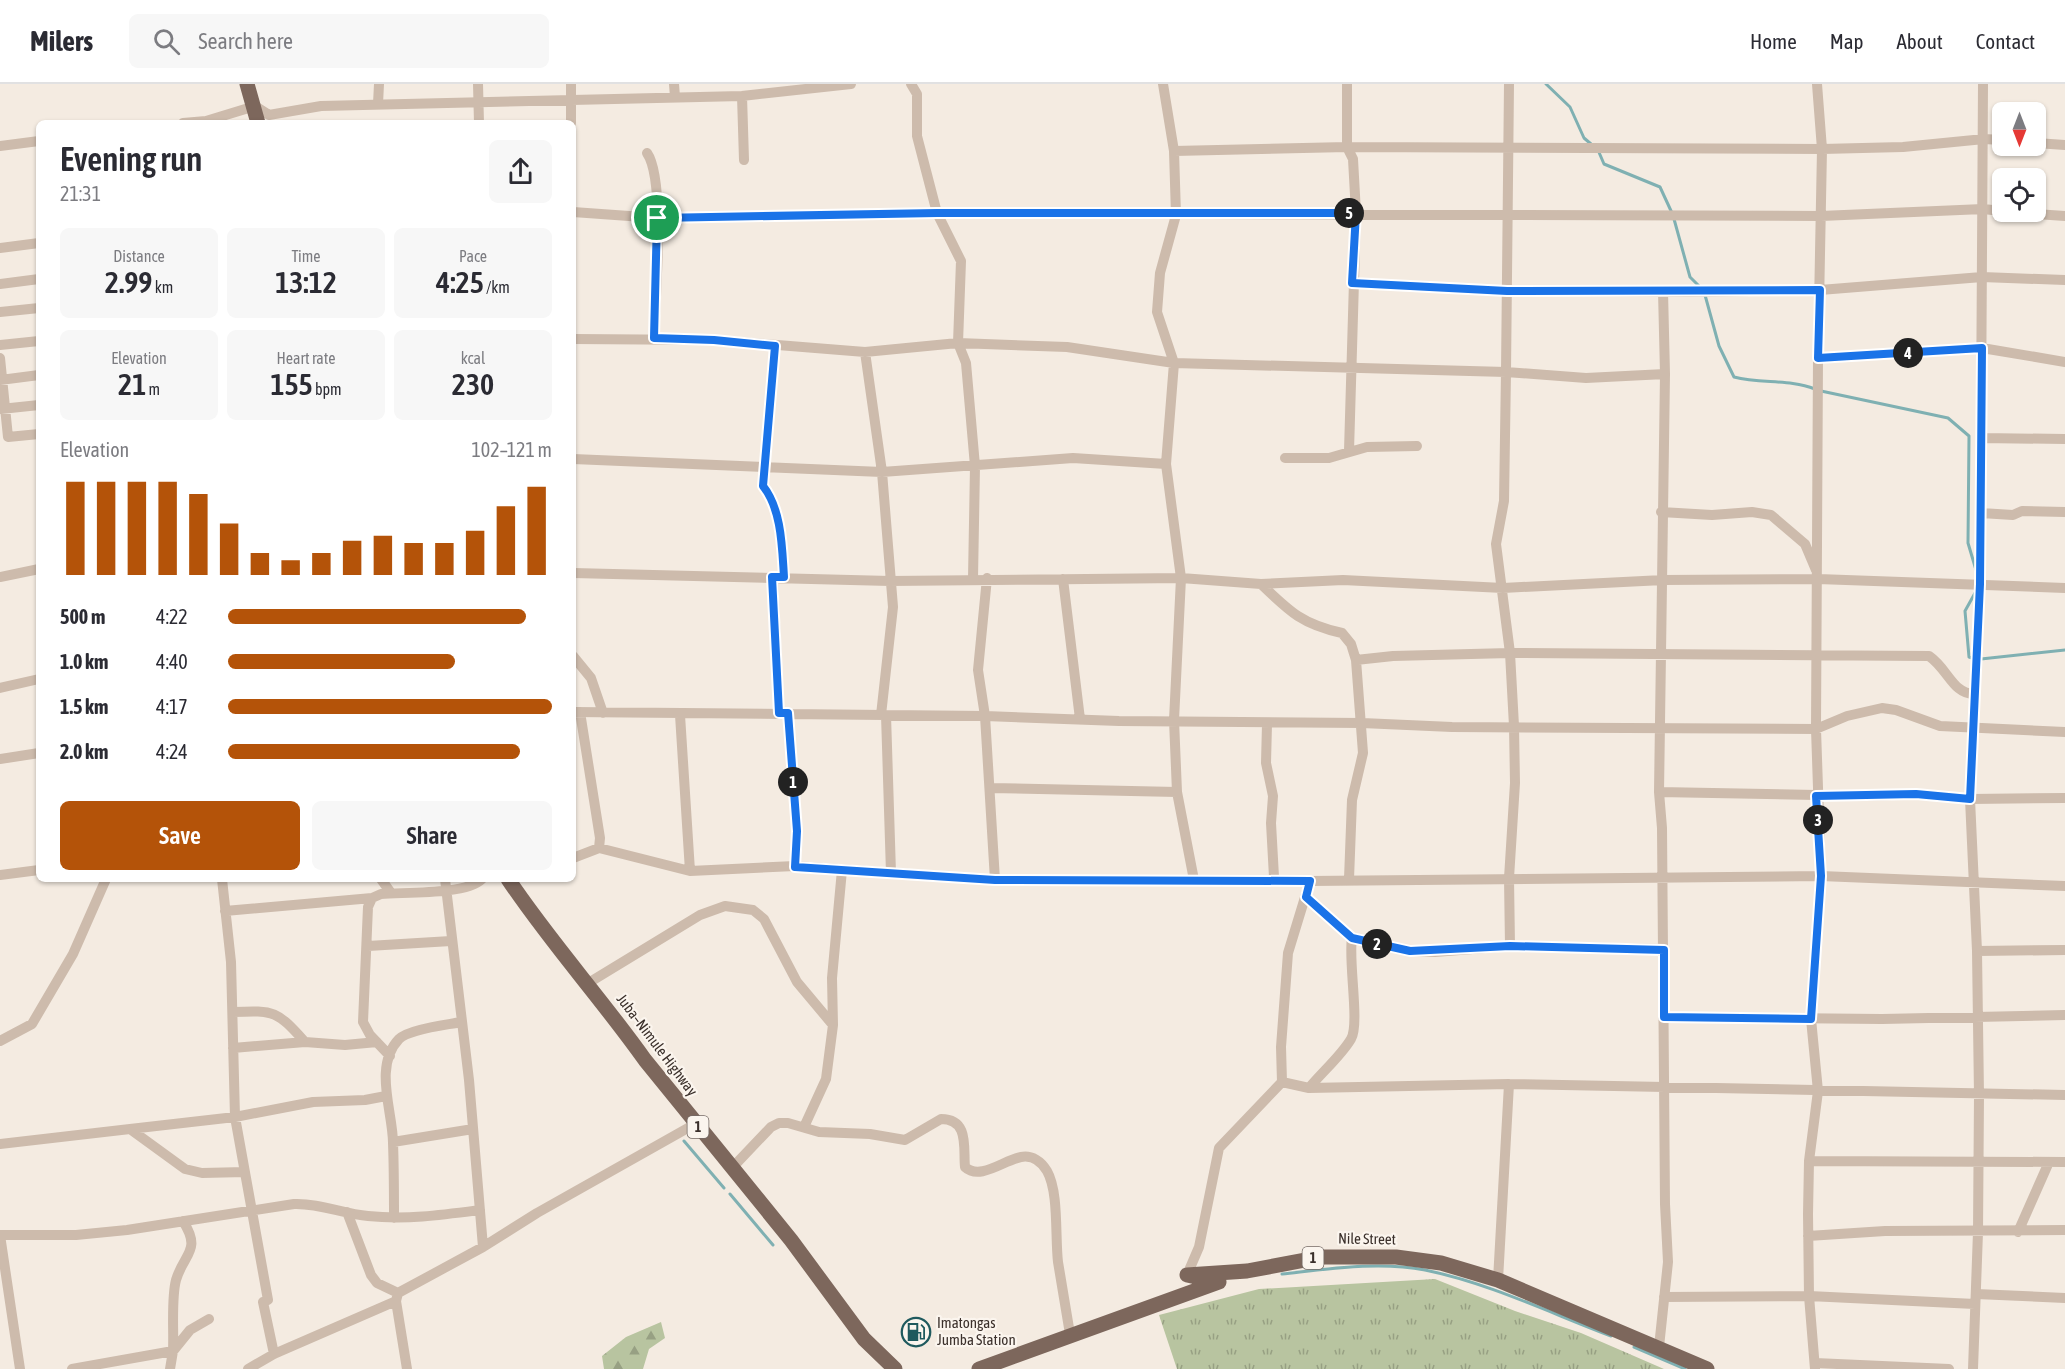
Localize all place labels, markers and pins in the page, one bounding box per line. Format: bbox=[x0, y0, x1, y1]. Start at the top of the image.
pin bbox=[631, 192, 682, 243]
pin: 5 bbox=[1334, 198, 1364, 228]
pin: 4 bbox=[1893, 338, 1923, 368]
pin: 1 bbox=[778, 767, 808, 797]
pin: 3 bbox=[1803, 805, 1833, 835]
pin: 2 bbox=[1362, 929, 1392, 959]
place label: Imatongas Jumba Station bbox=[937, 1314, 1016, 1348]
fuel station icon: Imatongas Jumba Station bbox=[900, 1316, 932, 1348]

